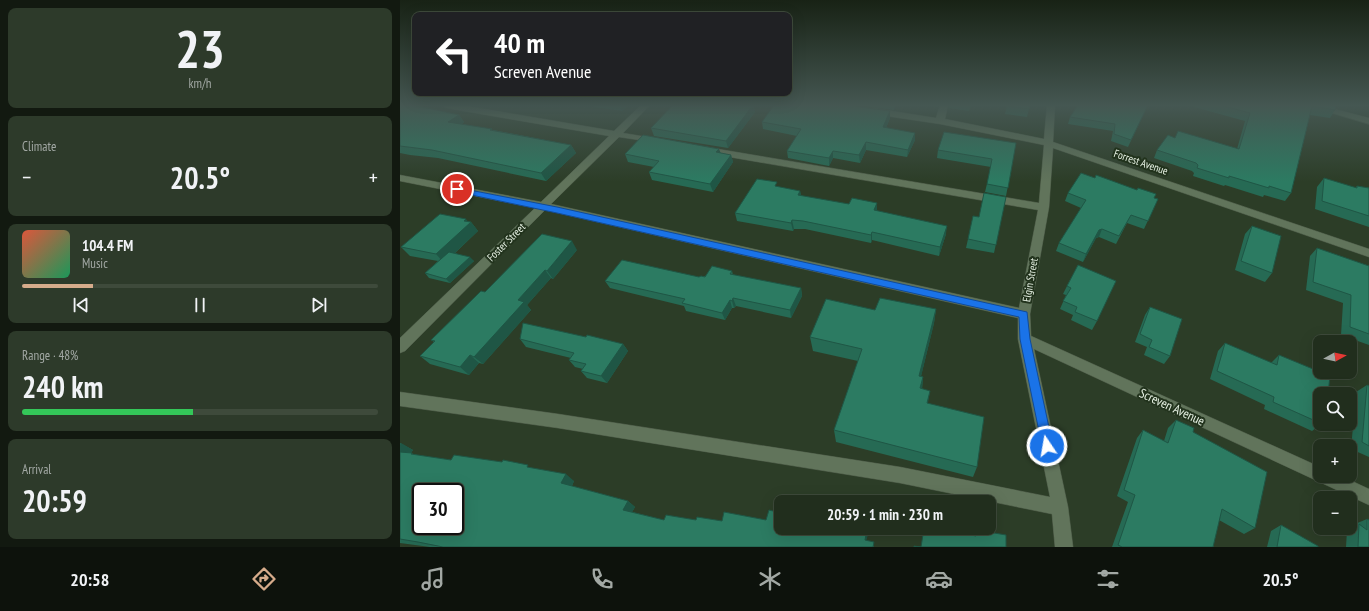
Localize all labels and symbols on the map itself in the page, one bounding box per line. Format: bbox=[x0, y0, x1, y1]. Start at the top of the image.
street label: Forrest Avenue bbox=[1112, 146, 1170, 178]
pin bbox=[440, 172, 474, 206]
street label: Foster Street bbox=[484, 220, 528, 264]
street label: Elgin Street bbox=[1019, 257, 1041, 303]
north arrow bbox=[1313, 335, 1357, 379]
street label: Screven Avenue bbox=[1137, 384, 1207, 430]
position arrow bbox=[1026, 425, 1068, 467]
speed limit sign: 30 bbox=[412, 483, 464, 535]

